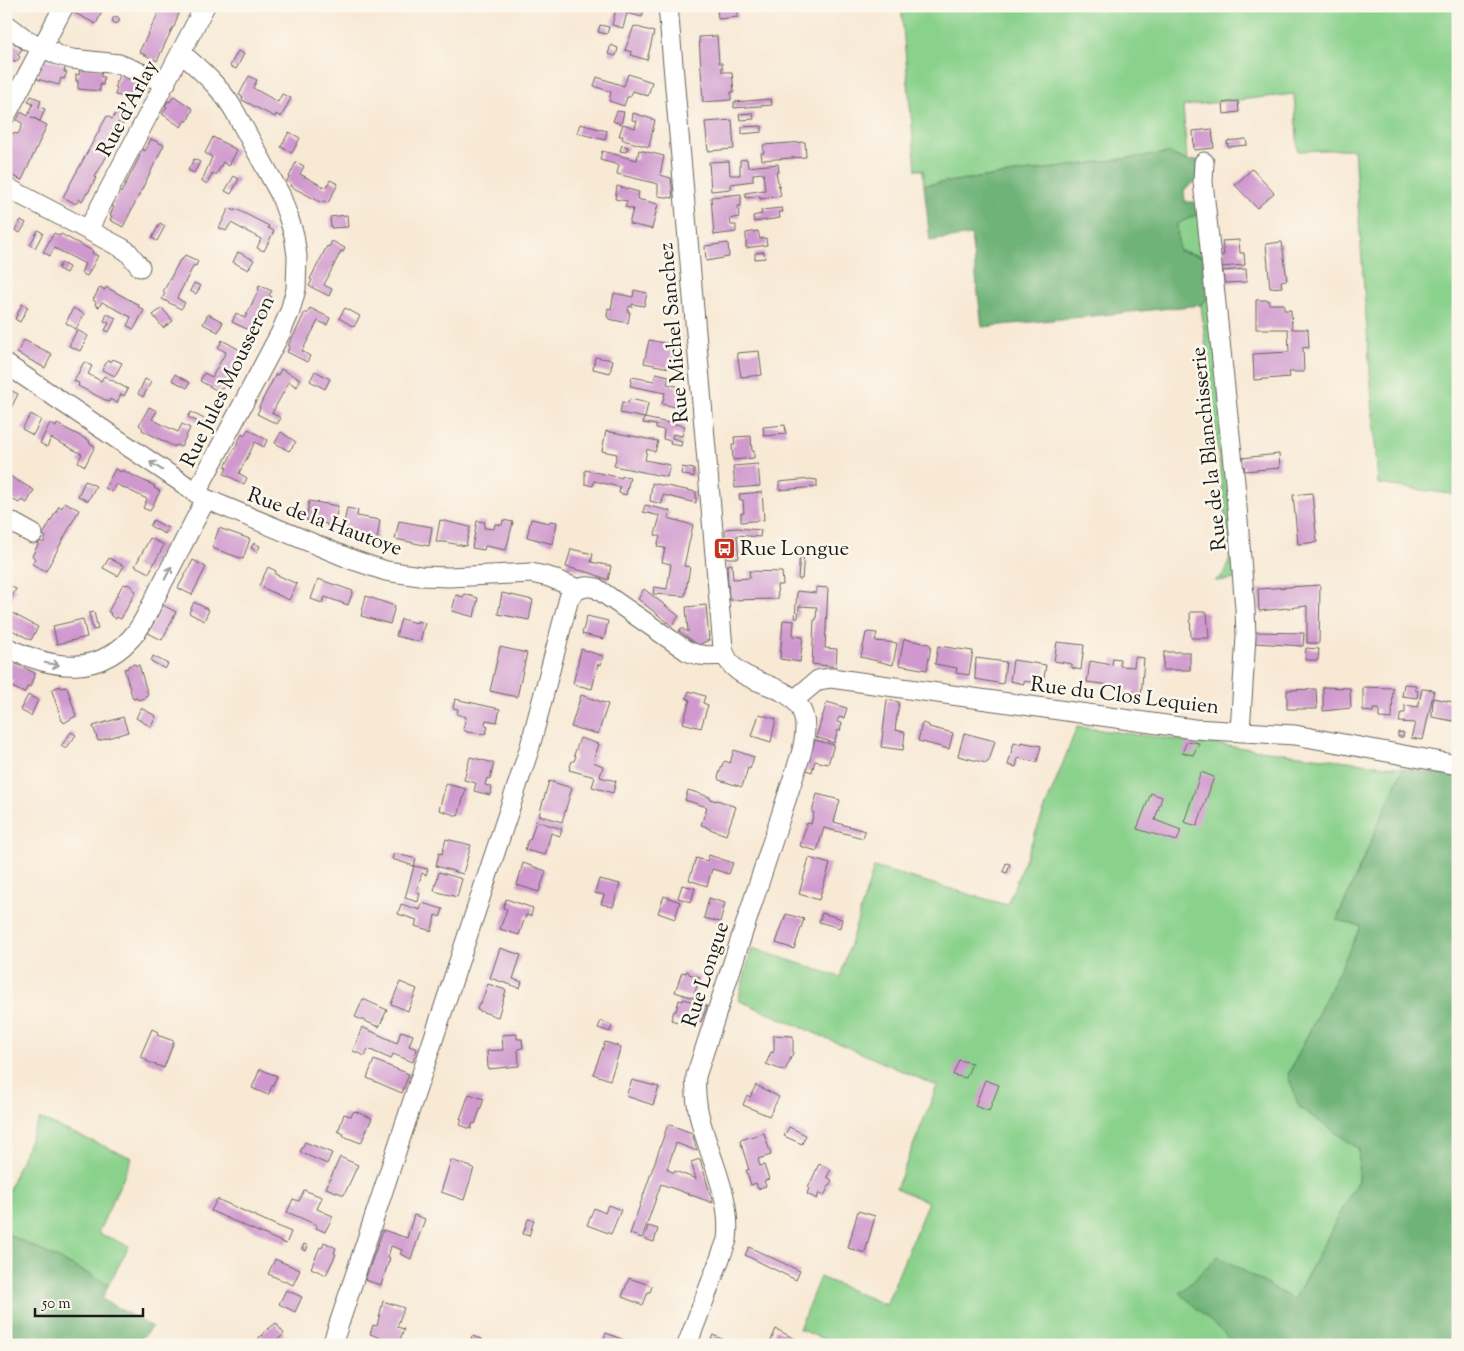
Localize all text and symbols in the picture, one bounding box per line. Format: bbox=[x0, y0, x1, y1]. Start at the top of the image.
street label: Rue d'Arlay bbox=[91, 55, 167, 163]
street label: Rue Michel Sanchez bbox=[652, 241, 698, 424]
street label: Rue Jules Mousseron bbox=[174, 291, 283, 473]
street label: Rue de la Blanchisserie bbox=[1184, 345, 1236, 552]
one-way arrow bbox=[149, 461, 163, 471]
street label: Rue de la Hautoye bbox=[243, 481, 406, 565]
place label: Rue Longue bbox=[740, 535, 849, 565]
bus stop icon: Rue Longue bbox=[712, 536, 736, 560]
one-way arrow bbox=[163, 565, 173, 580]
one-way arrow bbox=[43, 659, 59, 669]
street label: Rue du Clos Lequien bbox=[1029, 671, 1221, 723]
street label: Rue Longue bbox=[676, 918, 738, 1031]
scale bar bbox=[35, 1286, 142, 1318]
text: 50 m bbox=[41, 1294, 71, 1315]

